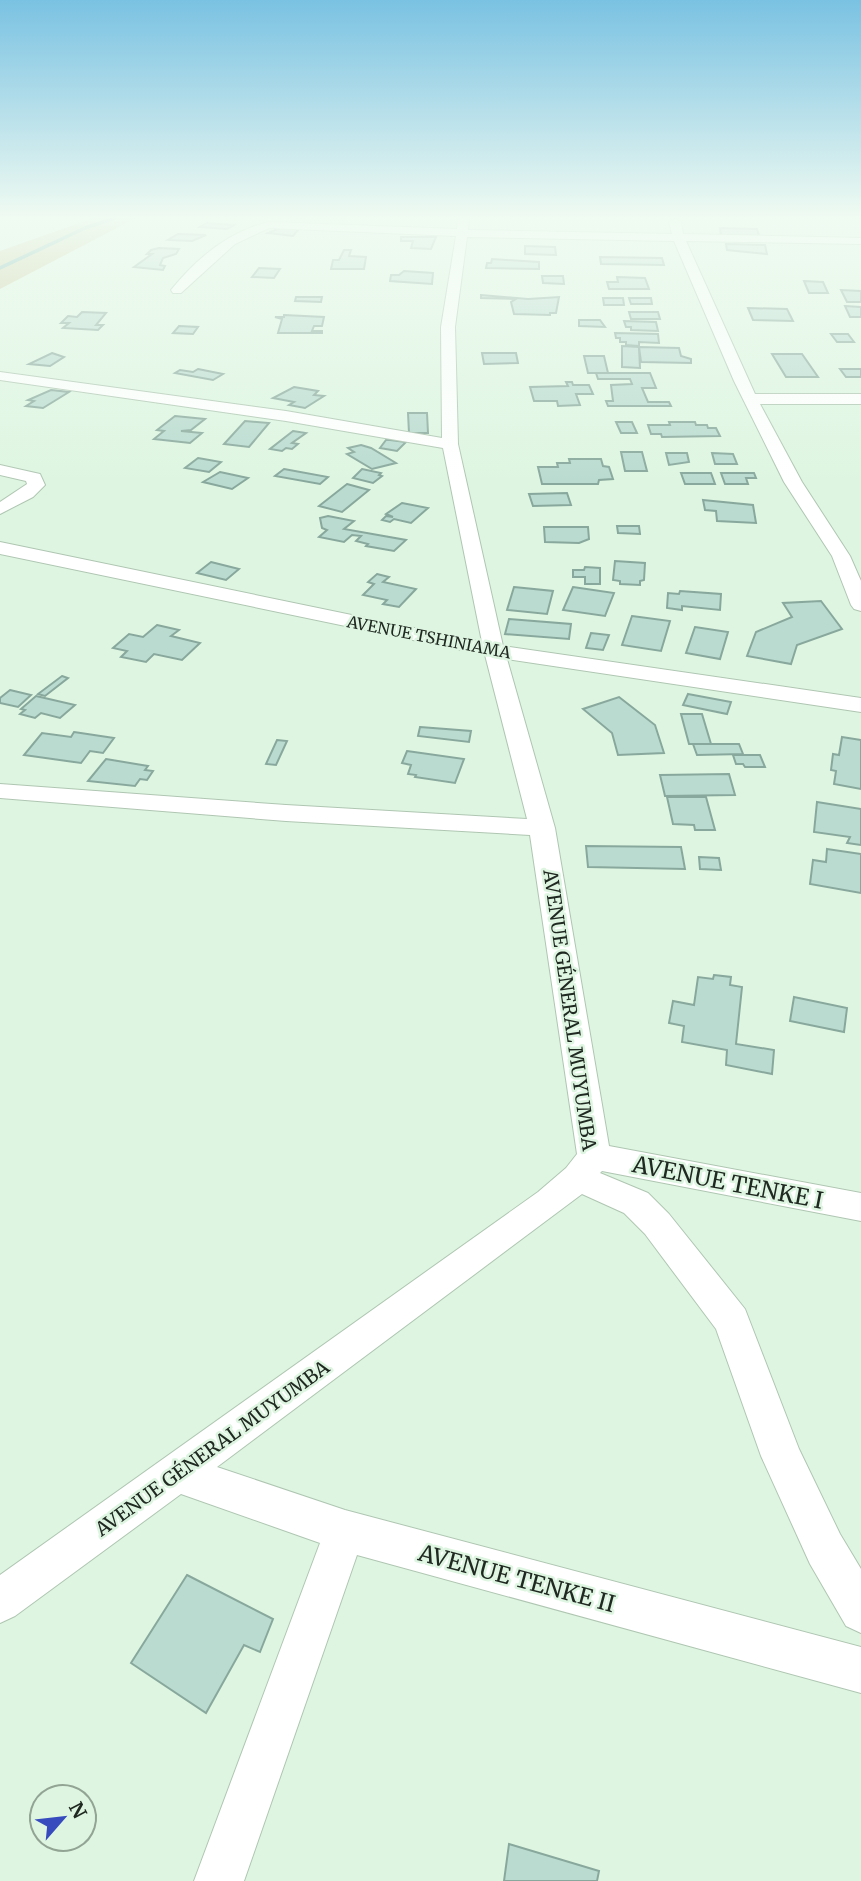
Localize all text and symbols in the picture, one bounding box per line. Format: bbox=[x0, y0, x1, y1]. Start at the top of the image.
street label: AVENUE TSHINIAMA bbox=[344, 611, 513, 663]
street label: AVENUE GÉNERAL MUYUMBA bbox=[538, 867, 602, 1153]
street label: AVENUE TENKE I bbox=[629, 1149, 826, 1215]
street label: AVENUE GÉNERAL MUYUMBA bbox=[89, 1355, 334, 1542]
street label: AVENUE TENKE II bbox=[415, 1538, 618, 1618]
north arrow bbox=[28, 1783, 98, 1853]
text: N bbox=[64, 1798, 92, 1822]

